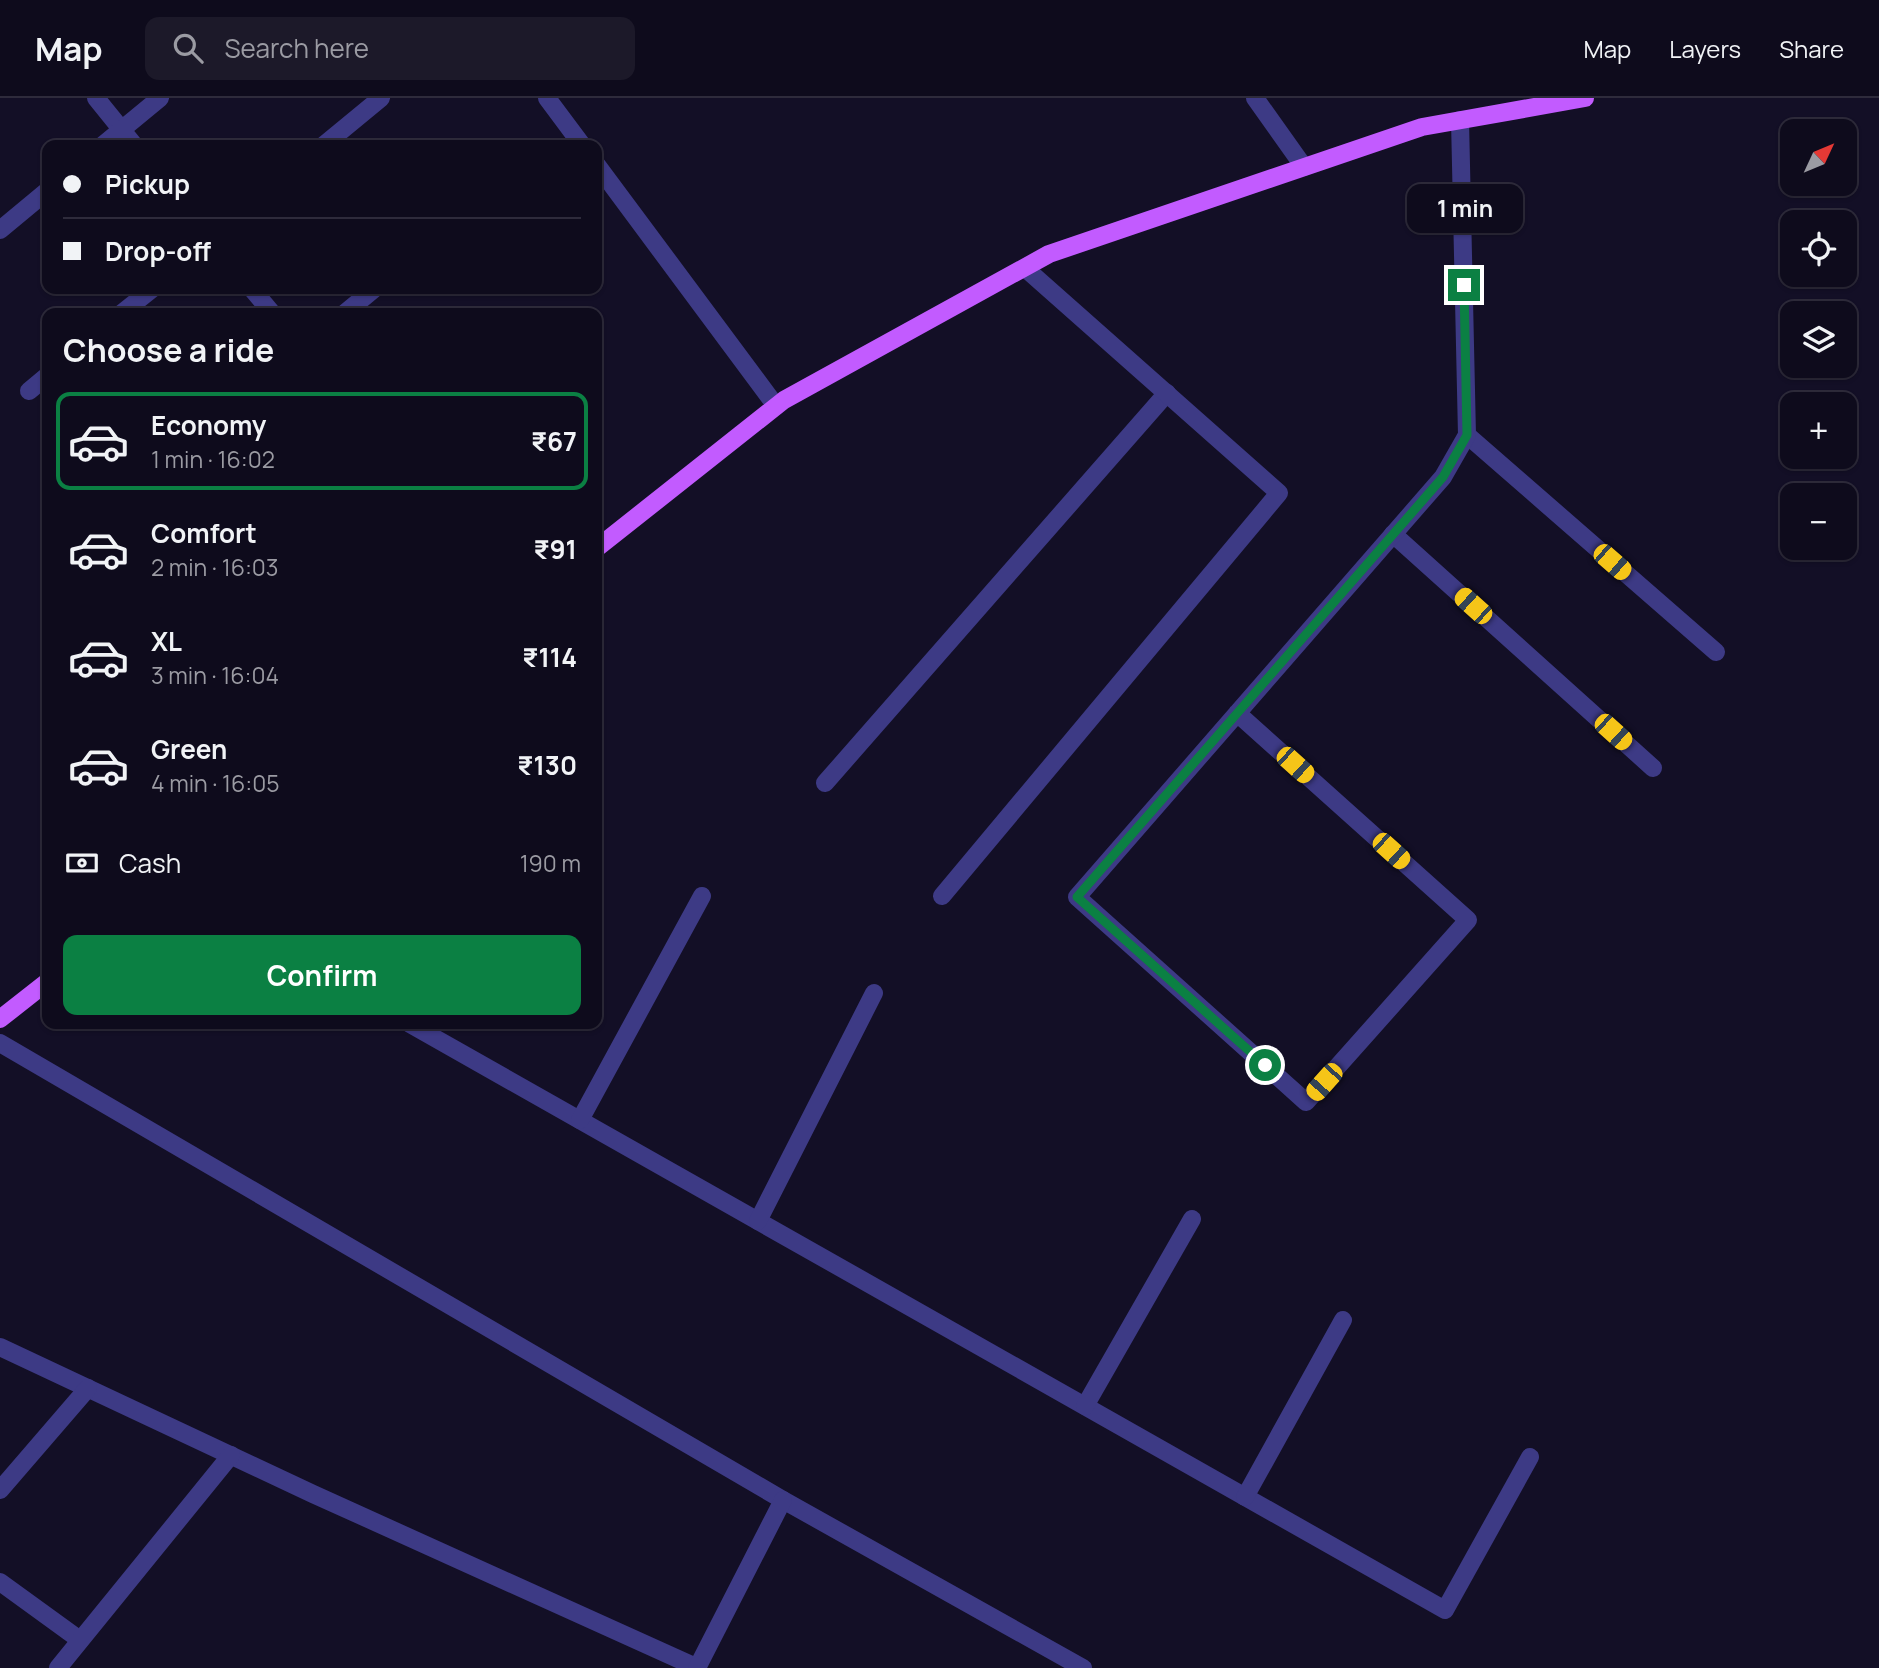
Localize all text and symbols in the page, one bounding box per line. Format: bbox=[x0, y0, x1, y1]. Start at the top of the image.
search box bbox=[145, 17, 635, 80]
text: Map bbox=[35, 26, 103, 71]
icon: search bbox=[169, 29, 207, 67]
text: Search here bbox=[225, 30, 369, 66]
text: Map bbox=[1584, 32, 1631, 65]
text: Layers bbox=[1669, 32, 1741, 65]
text: Share bbox=[1779, 32, 1844, 65]
north arrow bbox=[1780, 119, 1857, 196]
map controls bbox=[1780, 119, 1857, 560]
text: Pickup bbox=[105, 166, 190, 202]
callout: 1 min bbox=[1406, 184, 1522, 232]
text: 1 min bbox=[1437, 192, 1493, 224]
button: locate bbox=[1780, 210, 1857, 287]
text: Drop-off bbox=[105, 233, 211, 269]
route end bbox=[1448, 269, 1480, 301]
button: layers bbox=[1780, 301, 1857, 378]
text: Choose a ride bbox=[63, 328, 274, 372]
button: + bbox=[1780, 392, 1857, 469]
text: Economy bbox=[151, 407, 266, 443]
icon: car bbox=[67, 410, 130, 473]
text: ₹67 bbox=[531, 423, 577, 459]
text: 1 min · 16:02 bbox=[151, 443, 275, 475]
button: − bbox=[1780, 483, 1857, 560]
text: Comfort bbox=[151, 515, 257, 551]
icon: car bbox=[67, 518, 130, 581]
text: ₹91 bbox=[533, 531, 577, 567]
car bbox=[1590, 540, 1635, 584]
text: 2 min · 16:03 bbox=[151, 551, 279, 583]
car bbox=[1451, 584, 1496, 628]
text: XL bbox=[151, 623, 182, 659]
icon: car bbox=[67, 626, 130, 689]
text: ₹114 bbox=[522, 639, 577, 675]
text: 3 min · 16:04 bbox=[151, 659, 279, 691]
car bbox=[1591, 710, 1636, 754]
text: Green bbox=[151, 731, 227, 767]
icon: car bbox=[67, 734, 130, 797]
car bbox=[1273, 743, 1318, 787]
text: ₹130 bbox=[517, 747, 577, 783]
text: 4 min · 16:05 bbox=[151, 767, 280, 799]
car bbox=[1369, 829, 1414, 873]
icon: cash bbox=[63, 844, 101, 882]
text: Cash bbox=[119, 845, 181, 881]
text: 190 m bbox=[520, 847, 581, 879]
button: Confirm bbox=[63, 935, 581, 1015]
route start bbox=[1249, 1049, 1281, 1081]
car bbox=[1303, 1059, 1346, 1105]

